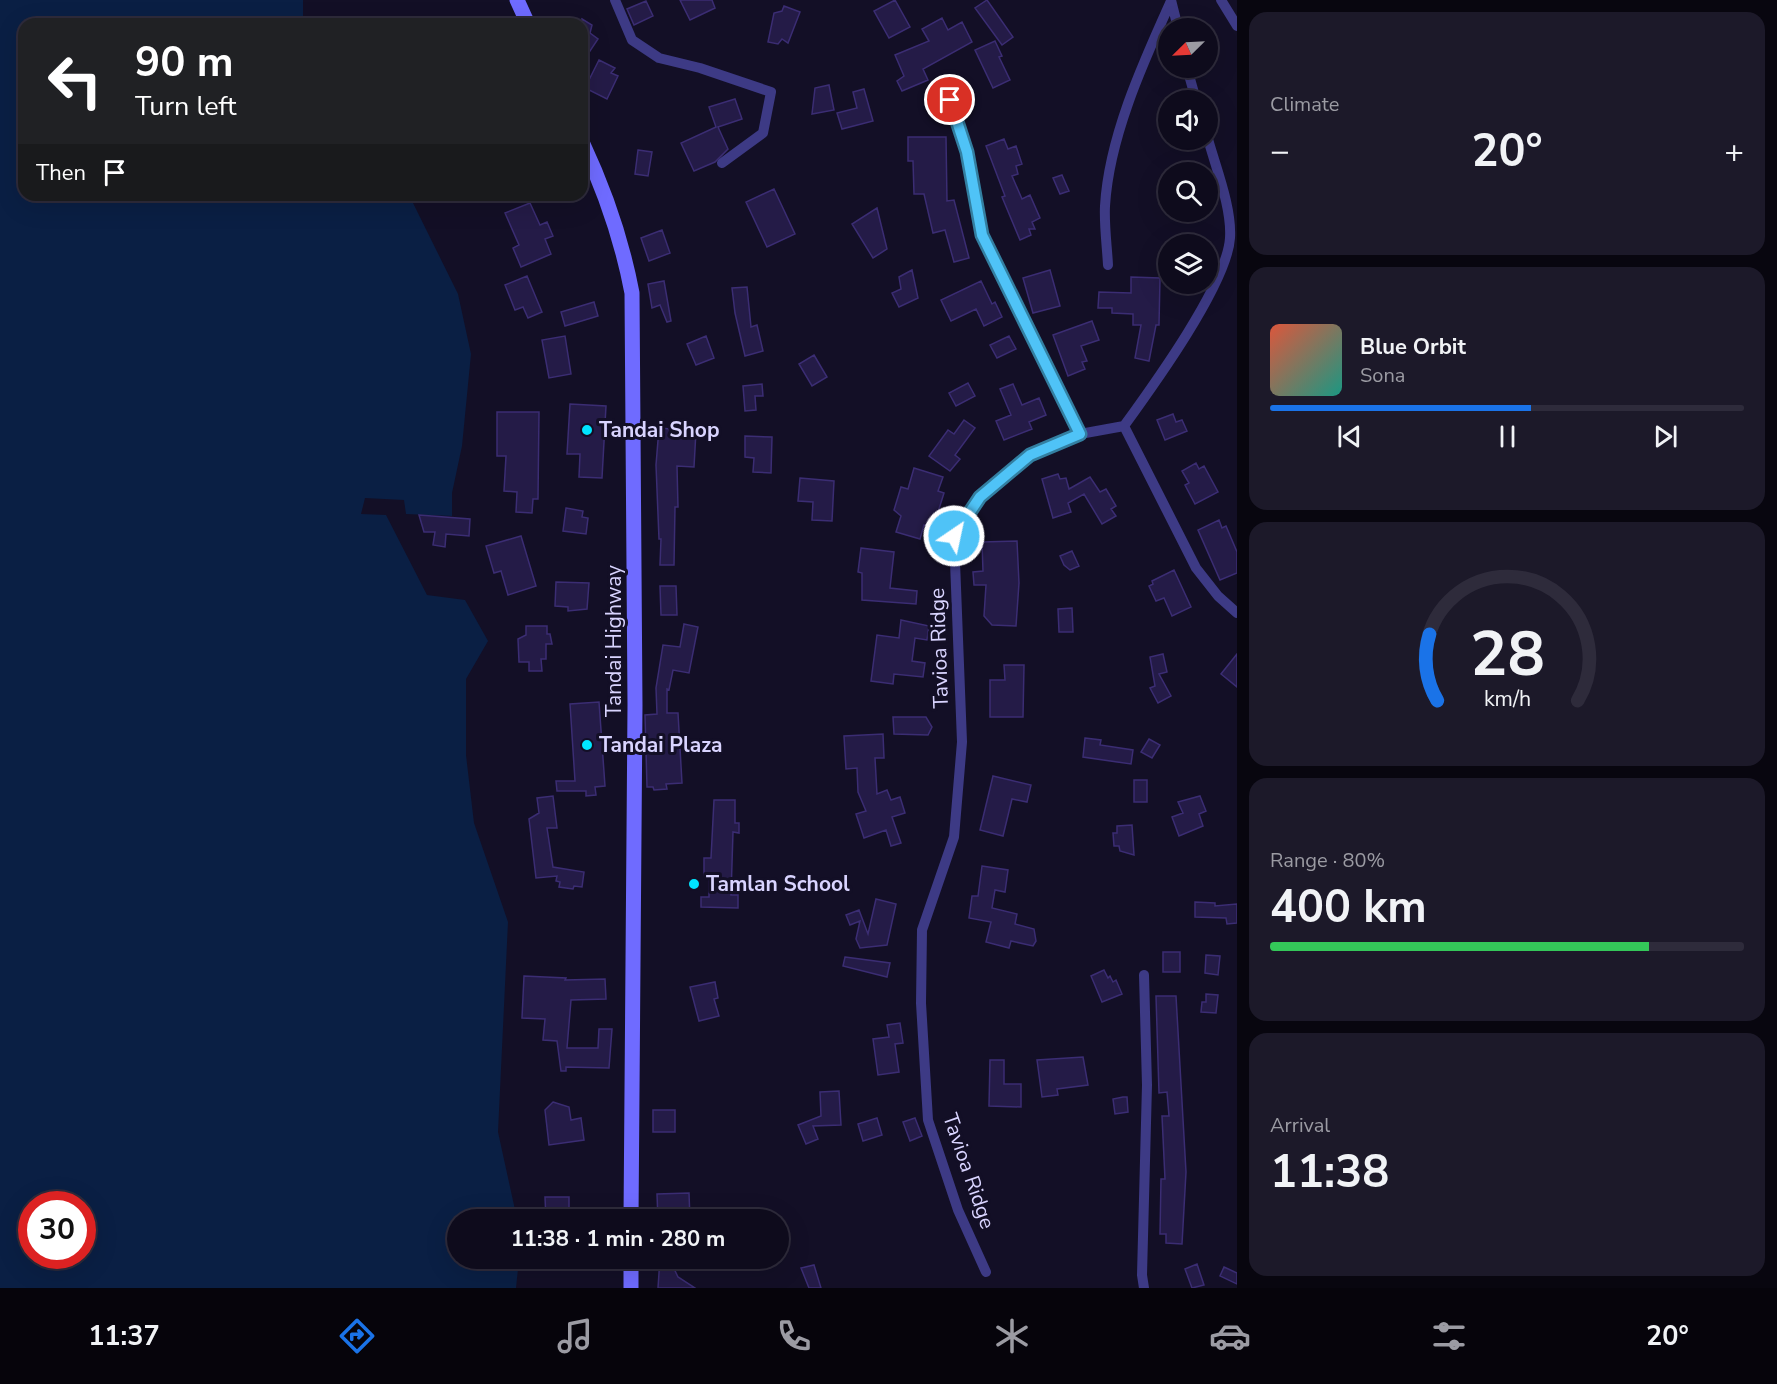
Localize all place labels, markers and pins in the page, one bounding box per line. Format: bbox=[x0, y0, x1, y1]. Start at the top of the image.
pin bbox=[924, 74, 975, 125]
place label: Tandai Shop bbox=[599, 416, 720, 444]
marker: Tandai Shop bbox=[580, 423, 594, 437]
place label: Tandai Plaza bbox=[599, 731, 723, 759]
marker: Tandai Plaza bbox=[580, 738, 594, 752]
place label: Tamlan School bbox=[706, 870, 850, 898]
marker: Tamlan School bbox=[687, 877, 701, 891]

